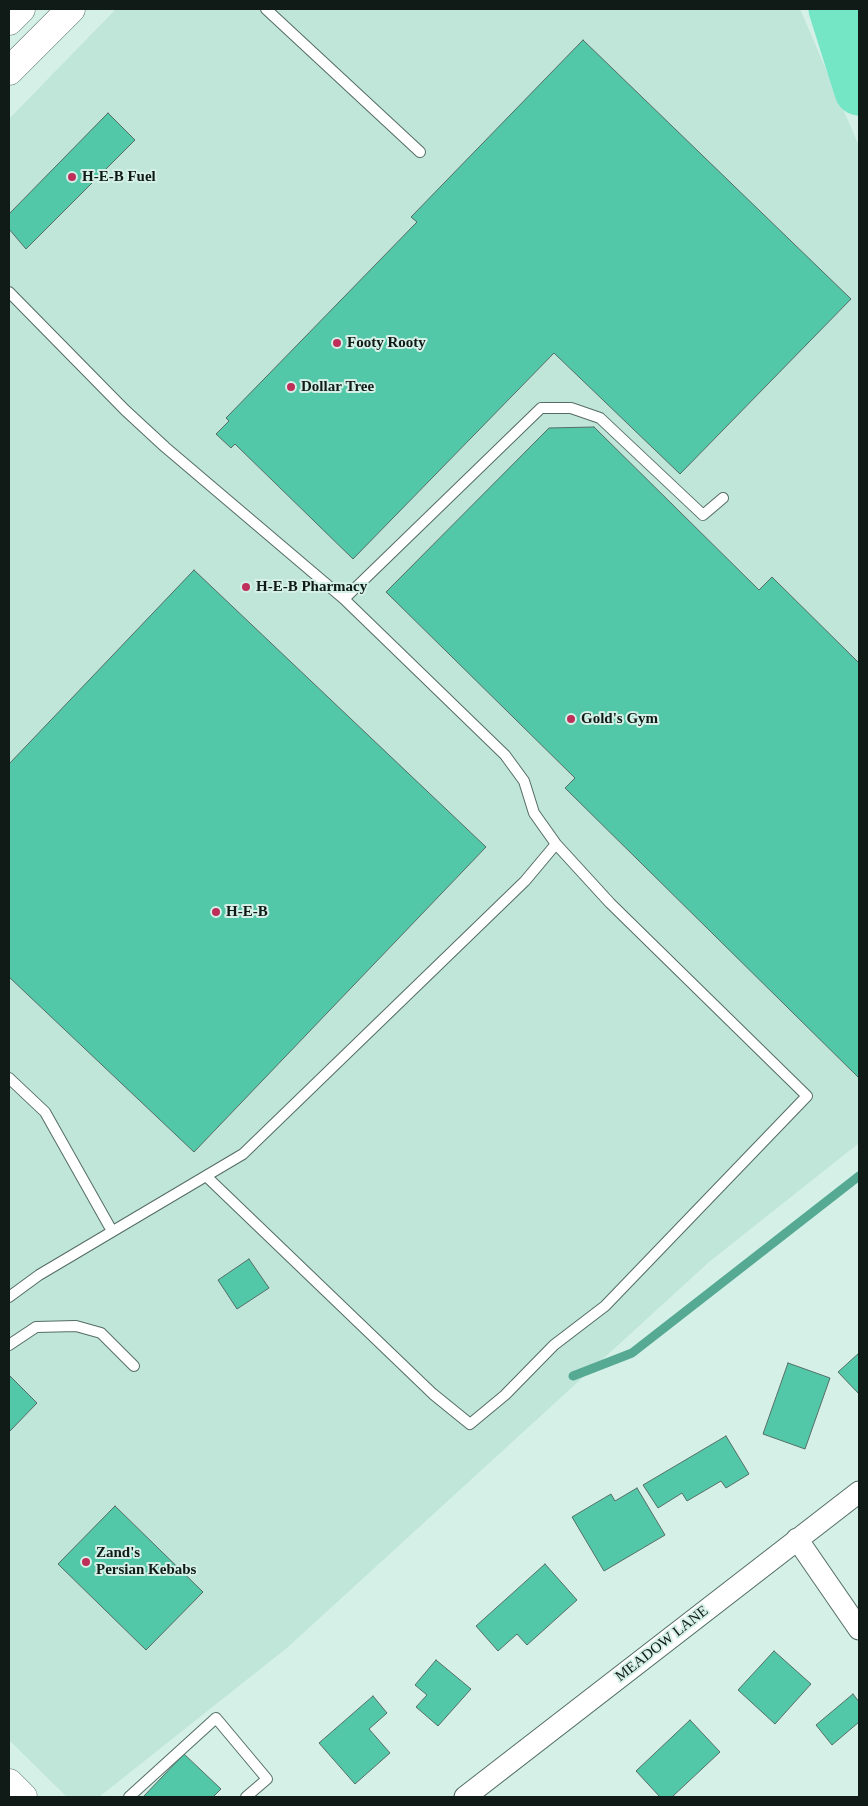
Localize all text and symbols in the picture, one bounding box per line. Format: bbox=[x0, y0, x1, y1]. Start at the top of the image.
place label: H-E-B Fuel bbox=[82, 168, 156, 186]
marker: H-E-B Fuel bbox=[66, 171, 78, 183]
place label: Footy Rooty bbox=[347, 334, 426, 352]
marker: Footy Rooty bbox=[331, 337, 343, 349]
place label: Dollar Tree bbox=[301, 378, 374, 396]
marker: Dollar Tree bbox=[285, 381, 297, 393]
place label: H-E-B Pharmacy bbox=[256, 578, 367, 596]
marker: H-E-B Pharmacy bbox=[240, 581, 252, 593]
place label: Gold's Gym bbox=[581, 710, 658, 728]
marker: Gold's Gym bbox=[565, 713, 577, 725]
place label: H-E-B bbox=[226, 903, 268, 921]
marker: H-E-B bbox=[210, 906, 222, 918]
place label: Zand's Persian Kebabs bbox=[96, 1544, 196, 1579]
marker: Zand's Persian Kebabs bbox=[80, 1556, 92, 1568]
street label: MEADOW LANE bbox=[612, 1602, 712, 1686]

